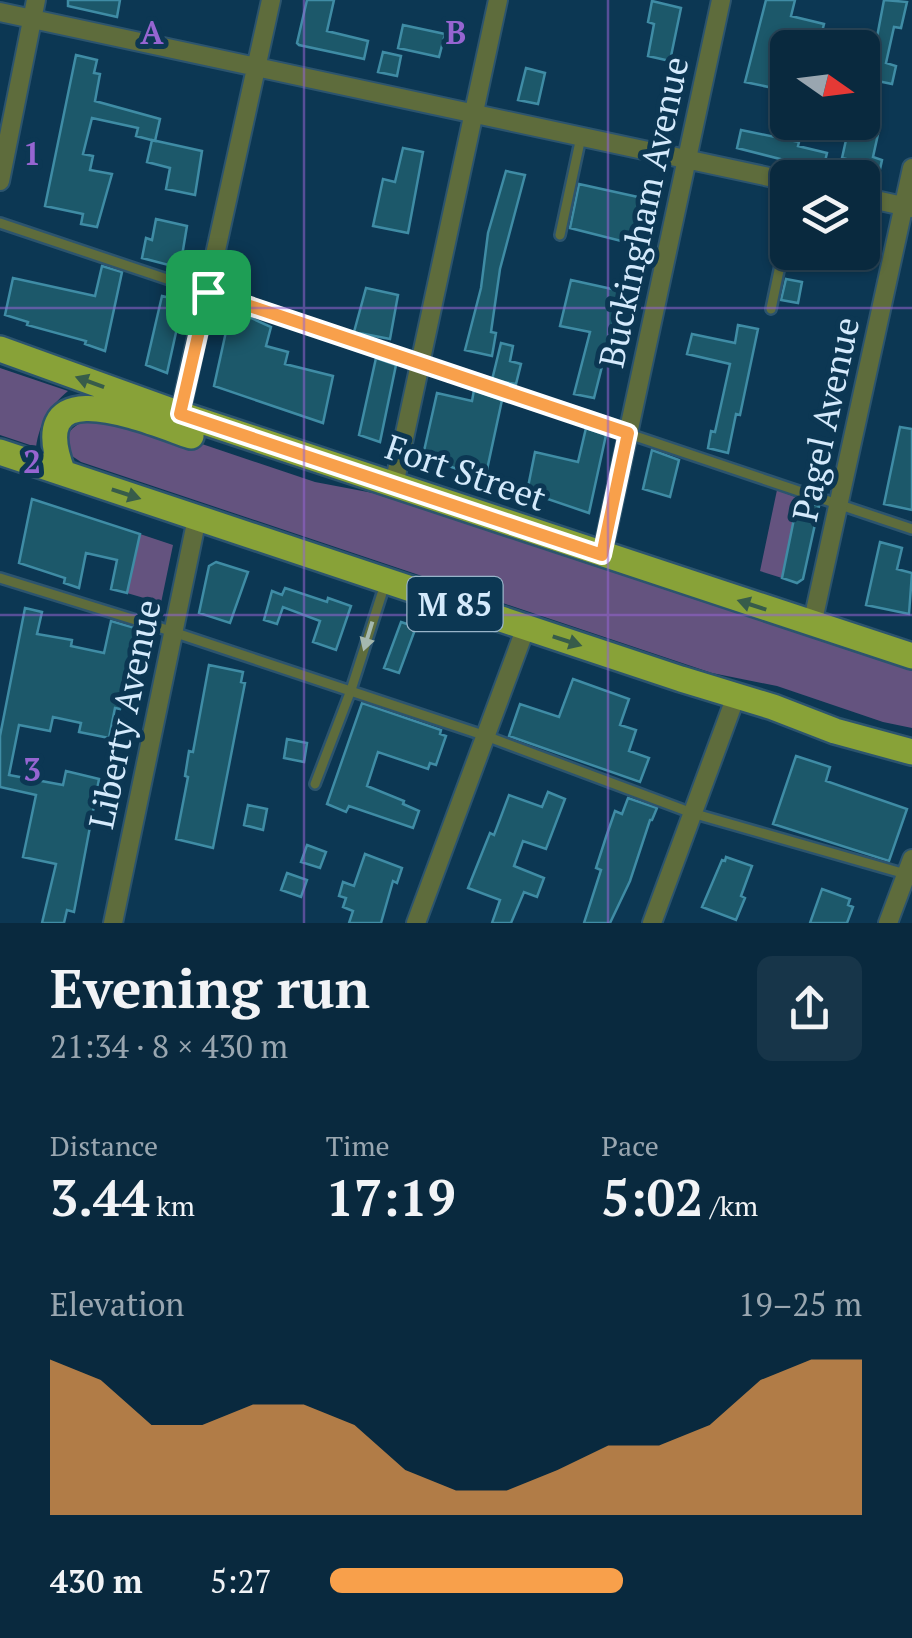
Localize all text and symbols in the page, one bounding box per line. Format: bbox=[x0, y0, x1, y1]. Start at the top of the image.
text: A bbox=[140, 11, 164, 53]
text: B bbox=[446, 11, 466, 53]
north arrow bbox=[770, 30, 880, 140]
map controls bbox=[770, 30, 880, 270]
street label: Buckingham Avenue bbox=[588, 52, 698, 372]
text: 1 bbox=[23, 132, 41, 174]
button: layers bbox=[770, 160, 880, 270]
pin bbox=[166, 250, 251, 335]
icon: arrive bbox=[181, 265, 236, 320]
street label: Pagel Avenue bbox=[781, 313, 869, 525]
one-way arrow bbox=[74, 373, 104, 388]
street label: Fort Street bbox=[380, 423, 552, 521]
text: 2 bbox=[23, 440, 41, 482]
one-way arrow bbox=[111, 487, 141, 502]
road number: M 85 bbox=[408, 577, 502, 631]
street label: Liberty Avenue bbox=[77, 595, 171, 833]
one-way arrow bbox=[737, 597, 767, 612]
one-way arrow bbox=[360, 621, 375, 651]
one-way arrow bbox=[552, 634, 582, 649]
text: 3 bbox=[23, 748, 41, 790]
text: Evening run bbox=[50, 951, 370, 1024]
button: share bbox=[757, 956, 862, 1061]
text: 21:34 · 8 × 430 m bbox=[50, 1025, 288, 1067]
text: Distance bbox=[50, 1127, 158, 1164]
text: Time bbox=[326, 1127, 390, 1164]
text: Pace bbox=[601, 1127, 659, 1164]
text: 3.44 bbox=[50, 1164, 150, 1230]
text: 17:19 bbox=[326, 1164, 456, 1230]
text: 5:02 bbox=[601, 1164, 703, 1230]
text: km bbox=[150, 1187, 195, 1224]
text: /km bbox=[703, 1187, 758, 1224]
text: Elevation bbox=[50, 1283, 184, 1325]
text: 19–25 m bbox=[738, 1283, 862, 1325]
text: 430 m bbox=[50, 1560, 142, 1602]
text: 5:27 bbox=[210, 1560, 272, 1602]

